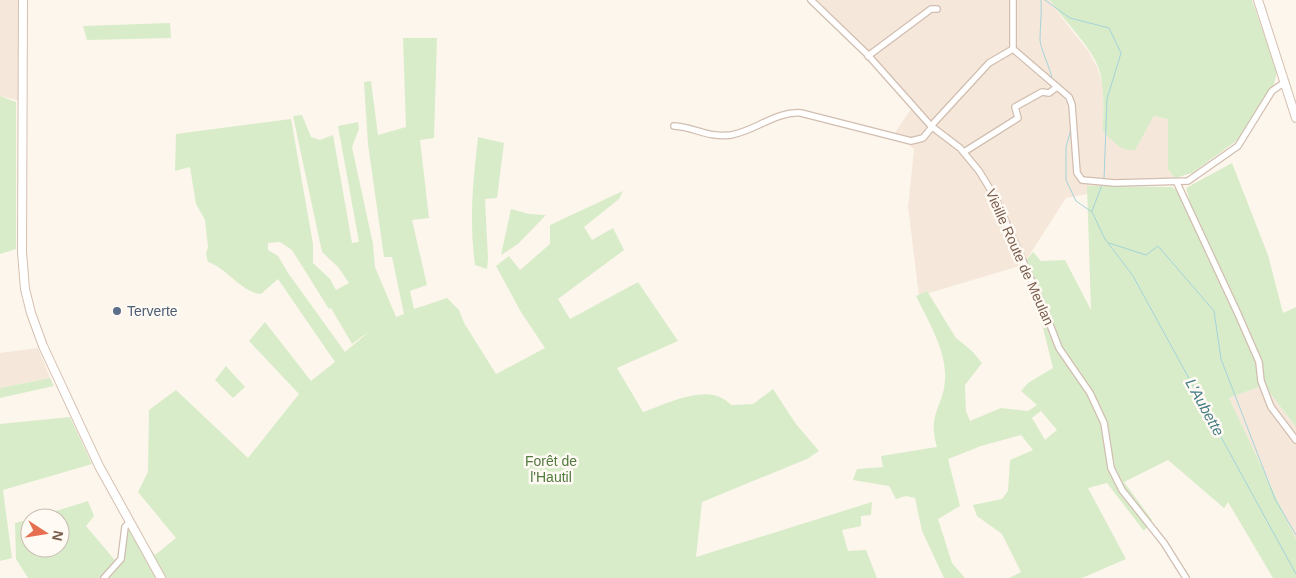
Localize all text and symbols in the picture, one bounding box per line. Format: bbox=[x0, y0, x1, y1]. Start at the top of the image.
street label: Vieille Route de Meulan bbox=[983, 186, 1057, 328]
place label: Terverte bbox=[127, 303, 178, 319]
marker: Terverte bbox=[111, 305, 123, 317]
water label: L'Aubette bbox=[1182, 375, 1228, 439]
park label: Forêt de l'Hautil bbox=[525, 453, 577, 485]
north arrow bbox=[20, 508, 70, 558]
text: N bbox=[49, 529, 67, 542]

